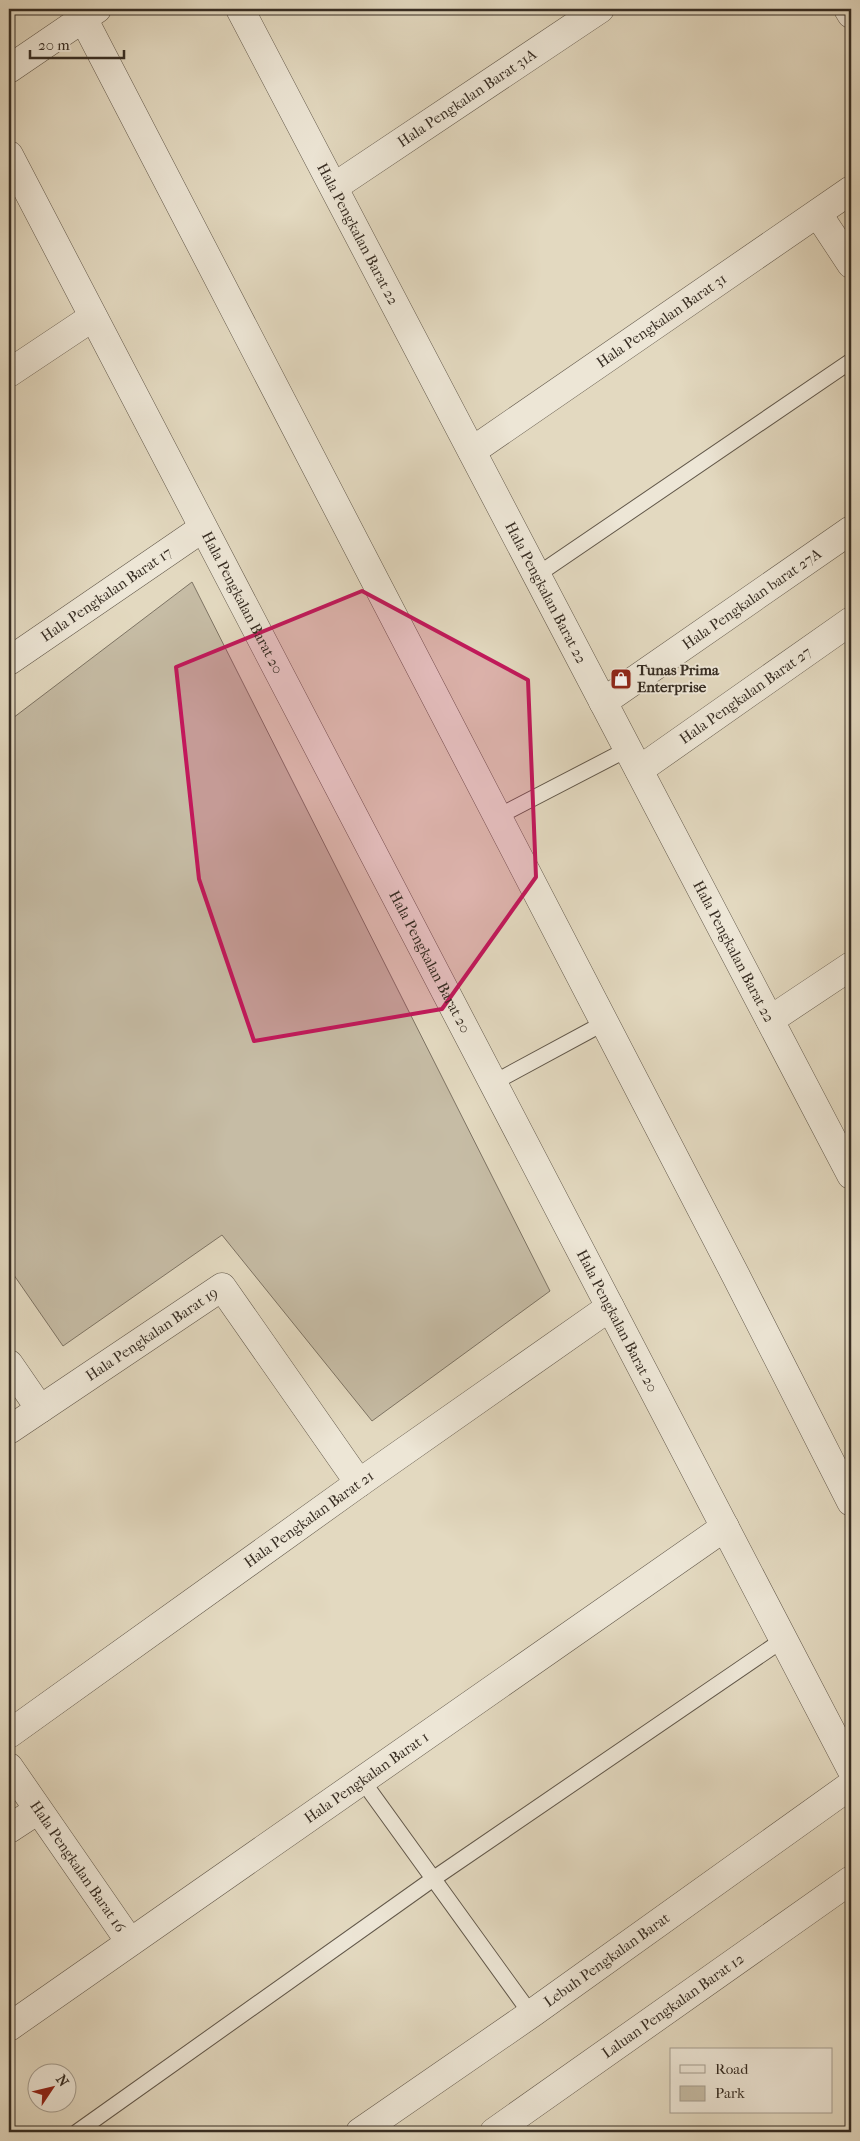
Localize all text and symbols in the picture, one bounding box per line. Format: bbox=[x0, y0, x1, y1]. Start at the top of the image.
scale bar bbox=[30, 28, 124, 60]
text: 20 m bbox=[38, 36, 70, 54]
street label: Hala Pengkalan Barat 31A bbox=[394, 45, 540, 151]
street label: Hala Pengkalan Barat 22 bbox=[313, 160, 403, 308]
street label: Hala Pengkalan Barat 31 bbox=[593, 270, 730, 372]
street label: Hala Pengkalan Barat 22 bbox=[501, 519, 591, 667]
street label: Hala Pengkalan Barat 20 bbox=[198, 528, 287, 677]
street label: Hala Pengkalan Barat 17 bbox=[37, 543, 175, 645]
street label: Hala Pengkalan barat 27A bbox=[679, 544, 825, 653]
street label: Hala Pengkalan Barat 27 bbox=[676, 643, 815, 748]
place label: Tunas Prima Enterprise bbox=[636, 661, 720, 696]
shop icon: Tunas Prima Enterprise bbox=[609, 667, 633, 691]
street label: Hala Pengkalan Barat 22 bbox=[689, 877, 779, 1026]
street label: Hala Pengkalan Barat 20 bbox=[385, 887, 474, 1036]
street label: Hala Pengkalan Barat 20 bbox=[573, 1247, 662, 1395]
street label: Hala Pengkalan Barat 19 bbox=[82, 1283, 221, 1385]
street label: Hala Pengkalan Barat 21 bbox=[240, 1466, 377, 1572]
street label: Hala Pengkalan Barat 1 bbox=[301, 1728, 432, 1827]
street label: Hala Pengkalan Barat 16 bbox=[26, 1797, 130, 1936]
street label: Lebuh Pengkalan Barat bbox=[540, 1908, 674, 2011]
street label: Laluan Pengkalan Barat 12 bbox=[598, 1949, 748, 2062]
legend bbox=[670, 2048, 832, 2114]
text: Road bbox=[715, 2060, 749, 2078]
north arrow bbox=[28, 2064, 78, 2114]
text: N bbox=[52, 2072, 72, 2090]
text: Park bbox=[715, 2084, 745, 2102]

